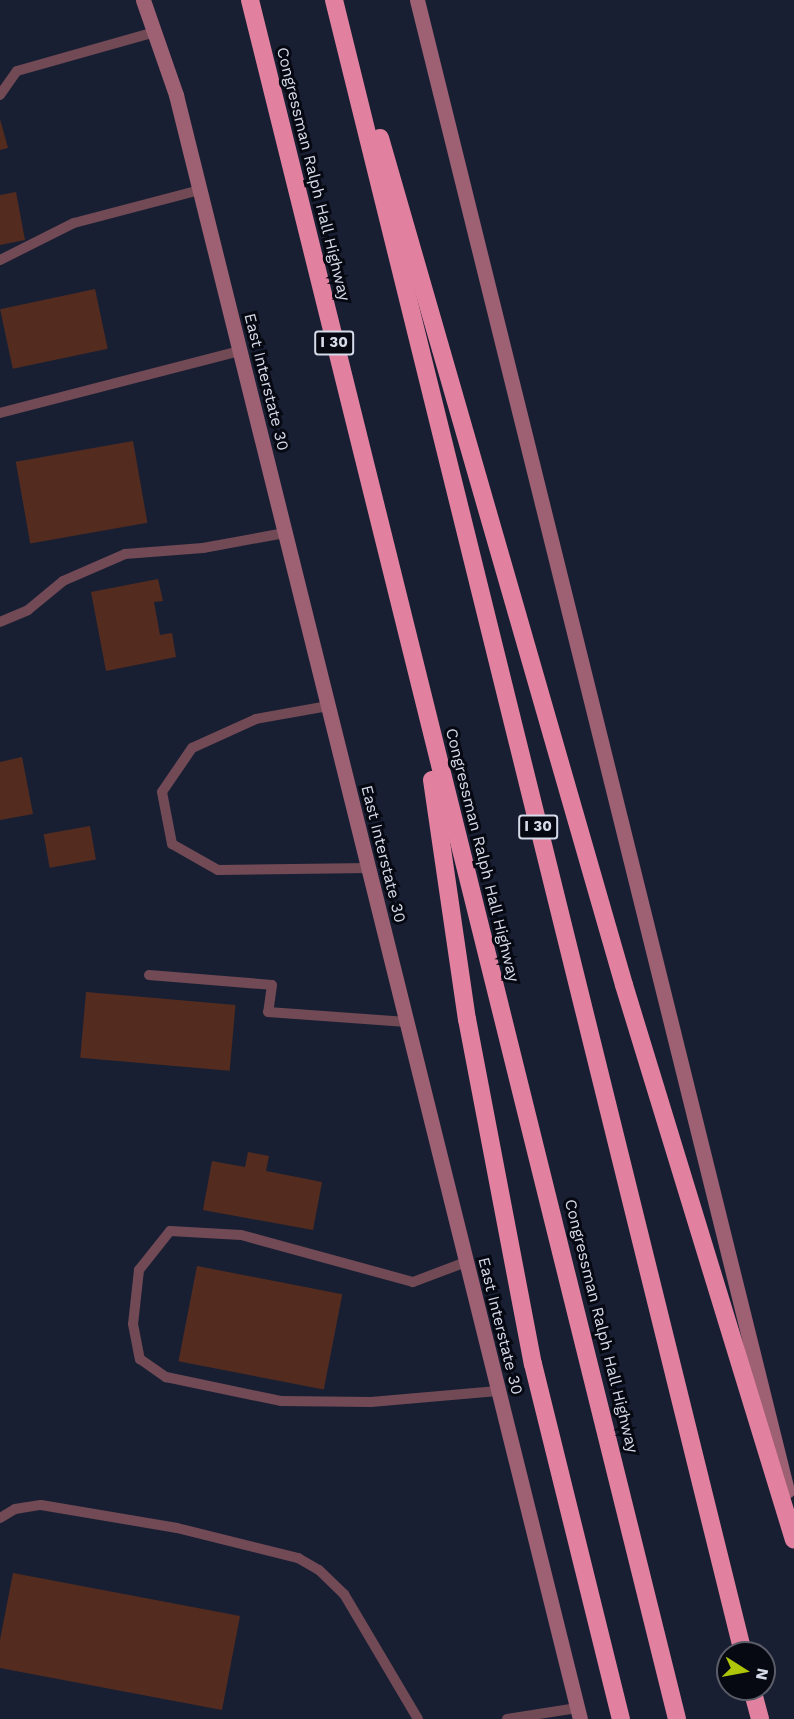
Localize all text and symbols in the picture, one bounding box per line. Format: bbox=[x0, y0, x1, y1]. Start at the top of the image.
street label: Congressman Ralph Hall Highway bbox=[272, 45, 354, 303]
street label: East Interstate 30 bbox=[240, 311, 292, 453]
road number: I 30 bbox=[313, 331, 355, 355]
street label: Congressman Ralph Hall Highway bbox=[441, 726, 523, 984]
street label: East Interstate 30 bbox=[357, 783, 409, 925]
road number: I 30 bbox=[517, 815, 559, 839]
street label: Congressman Ralph Hall Highway bbox=[560, 1197, 642, 1455]
street label: East Interstate 30 bbox=[474, 1255, 526, 1397]
north arrow bbox=[716, 1641, 776, 1701]
text: N bbox=[752, 1667, 773, 1682]

